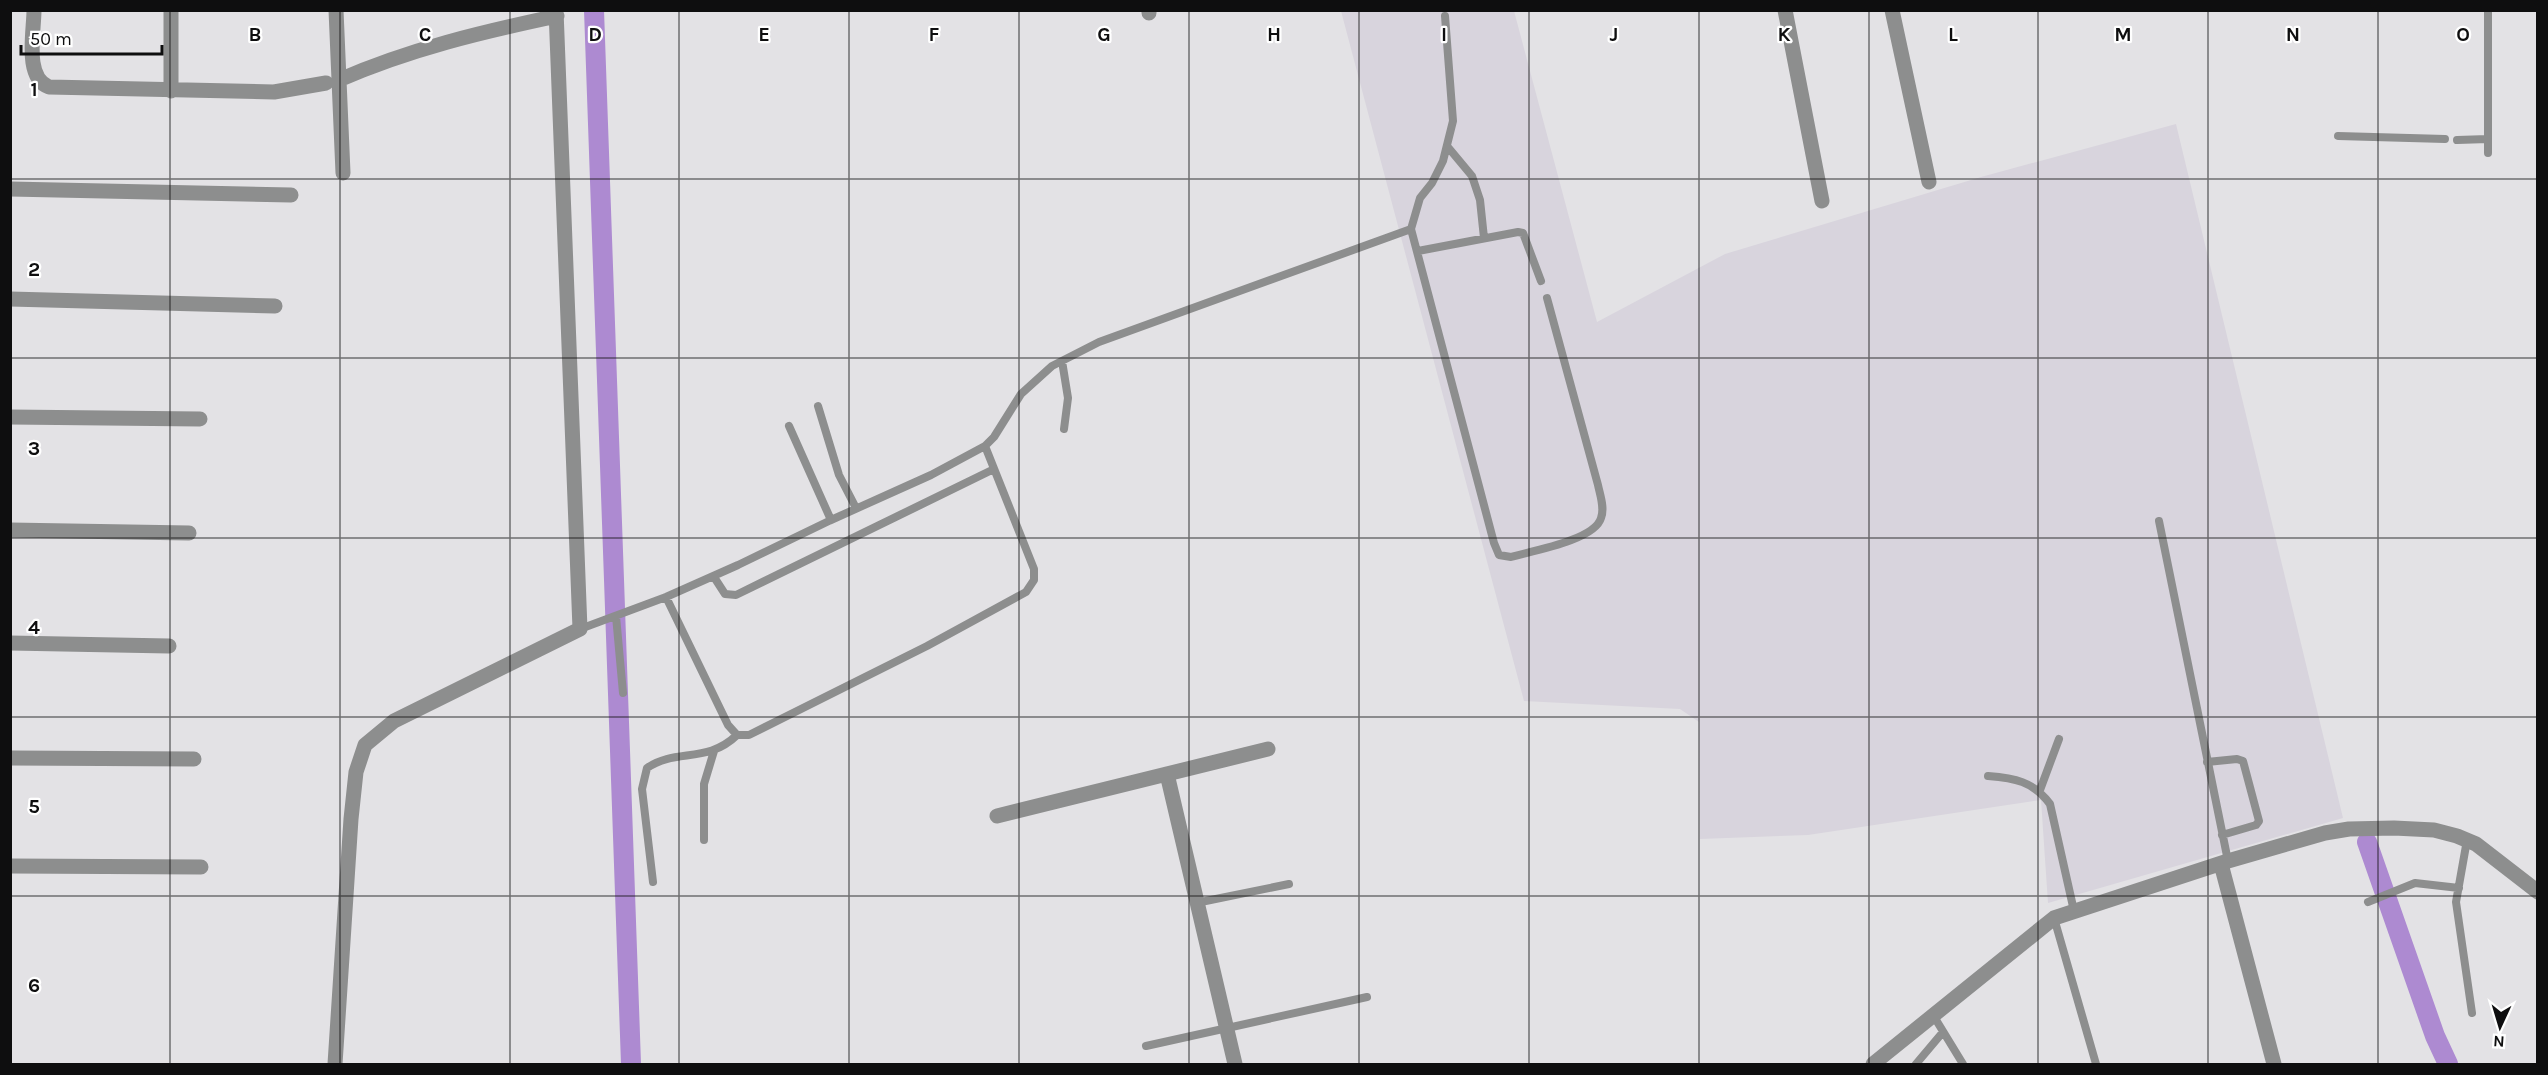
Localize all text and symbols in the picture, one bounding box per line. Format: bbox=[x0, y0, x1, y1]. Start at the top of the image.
scale bar bbox=[21, 18, 162, 56]
text: B bbox=[249, 23, 261, 46]
text: C bbox=[419, 23, 431, 46]
text: D bbox=[588, 23, 602, 46]
text: E bbox=[758, 23, 770, 46]
text: F bbox=[929, 23, 940, 46]
text: G bbox=[1097, 23, 1111, 46]
text: H bbox=[1267, 23, 1281, 46]
text: I bbox=[1441, 23, 1447, 46]
text: J bbox=[1610, 23, 1618, 46]
text: K bbox=[1777, 23, 1791, 46]
text: L bbox=[1948, 23, 1958, 46]
text: M bbox=[2114, 23, 2132, 46]
text: N bbox=[2286, 23, 2300, 46]
text: O bbox=[2456, 23, 2470, 46]
text: 50 m bbox=[30, 28, 72, 50]
text: 1 bbox=[30, 78, 38, 101]
text: 2 bbox=[28, 258, 40, 281]
text: 3 bbox=[28, 437, 40, 460]
text: 4 bbox=[28, 616, 40, 639]
text: 5 bbox=[28, 795, 40, 818]
text: 6 bbox=[28, 974, 40, 997]
north arrow bbox=[2470, 997, 2530, 1057]
text: N bbox=[2493, 1032, 2505, 1051]

